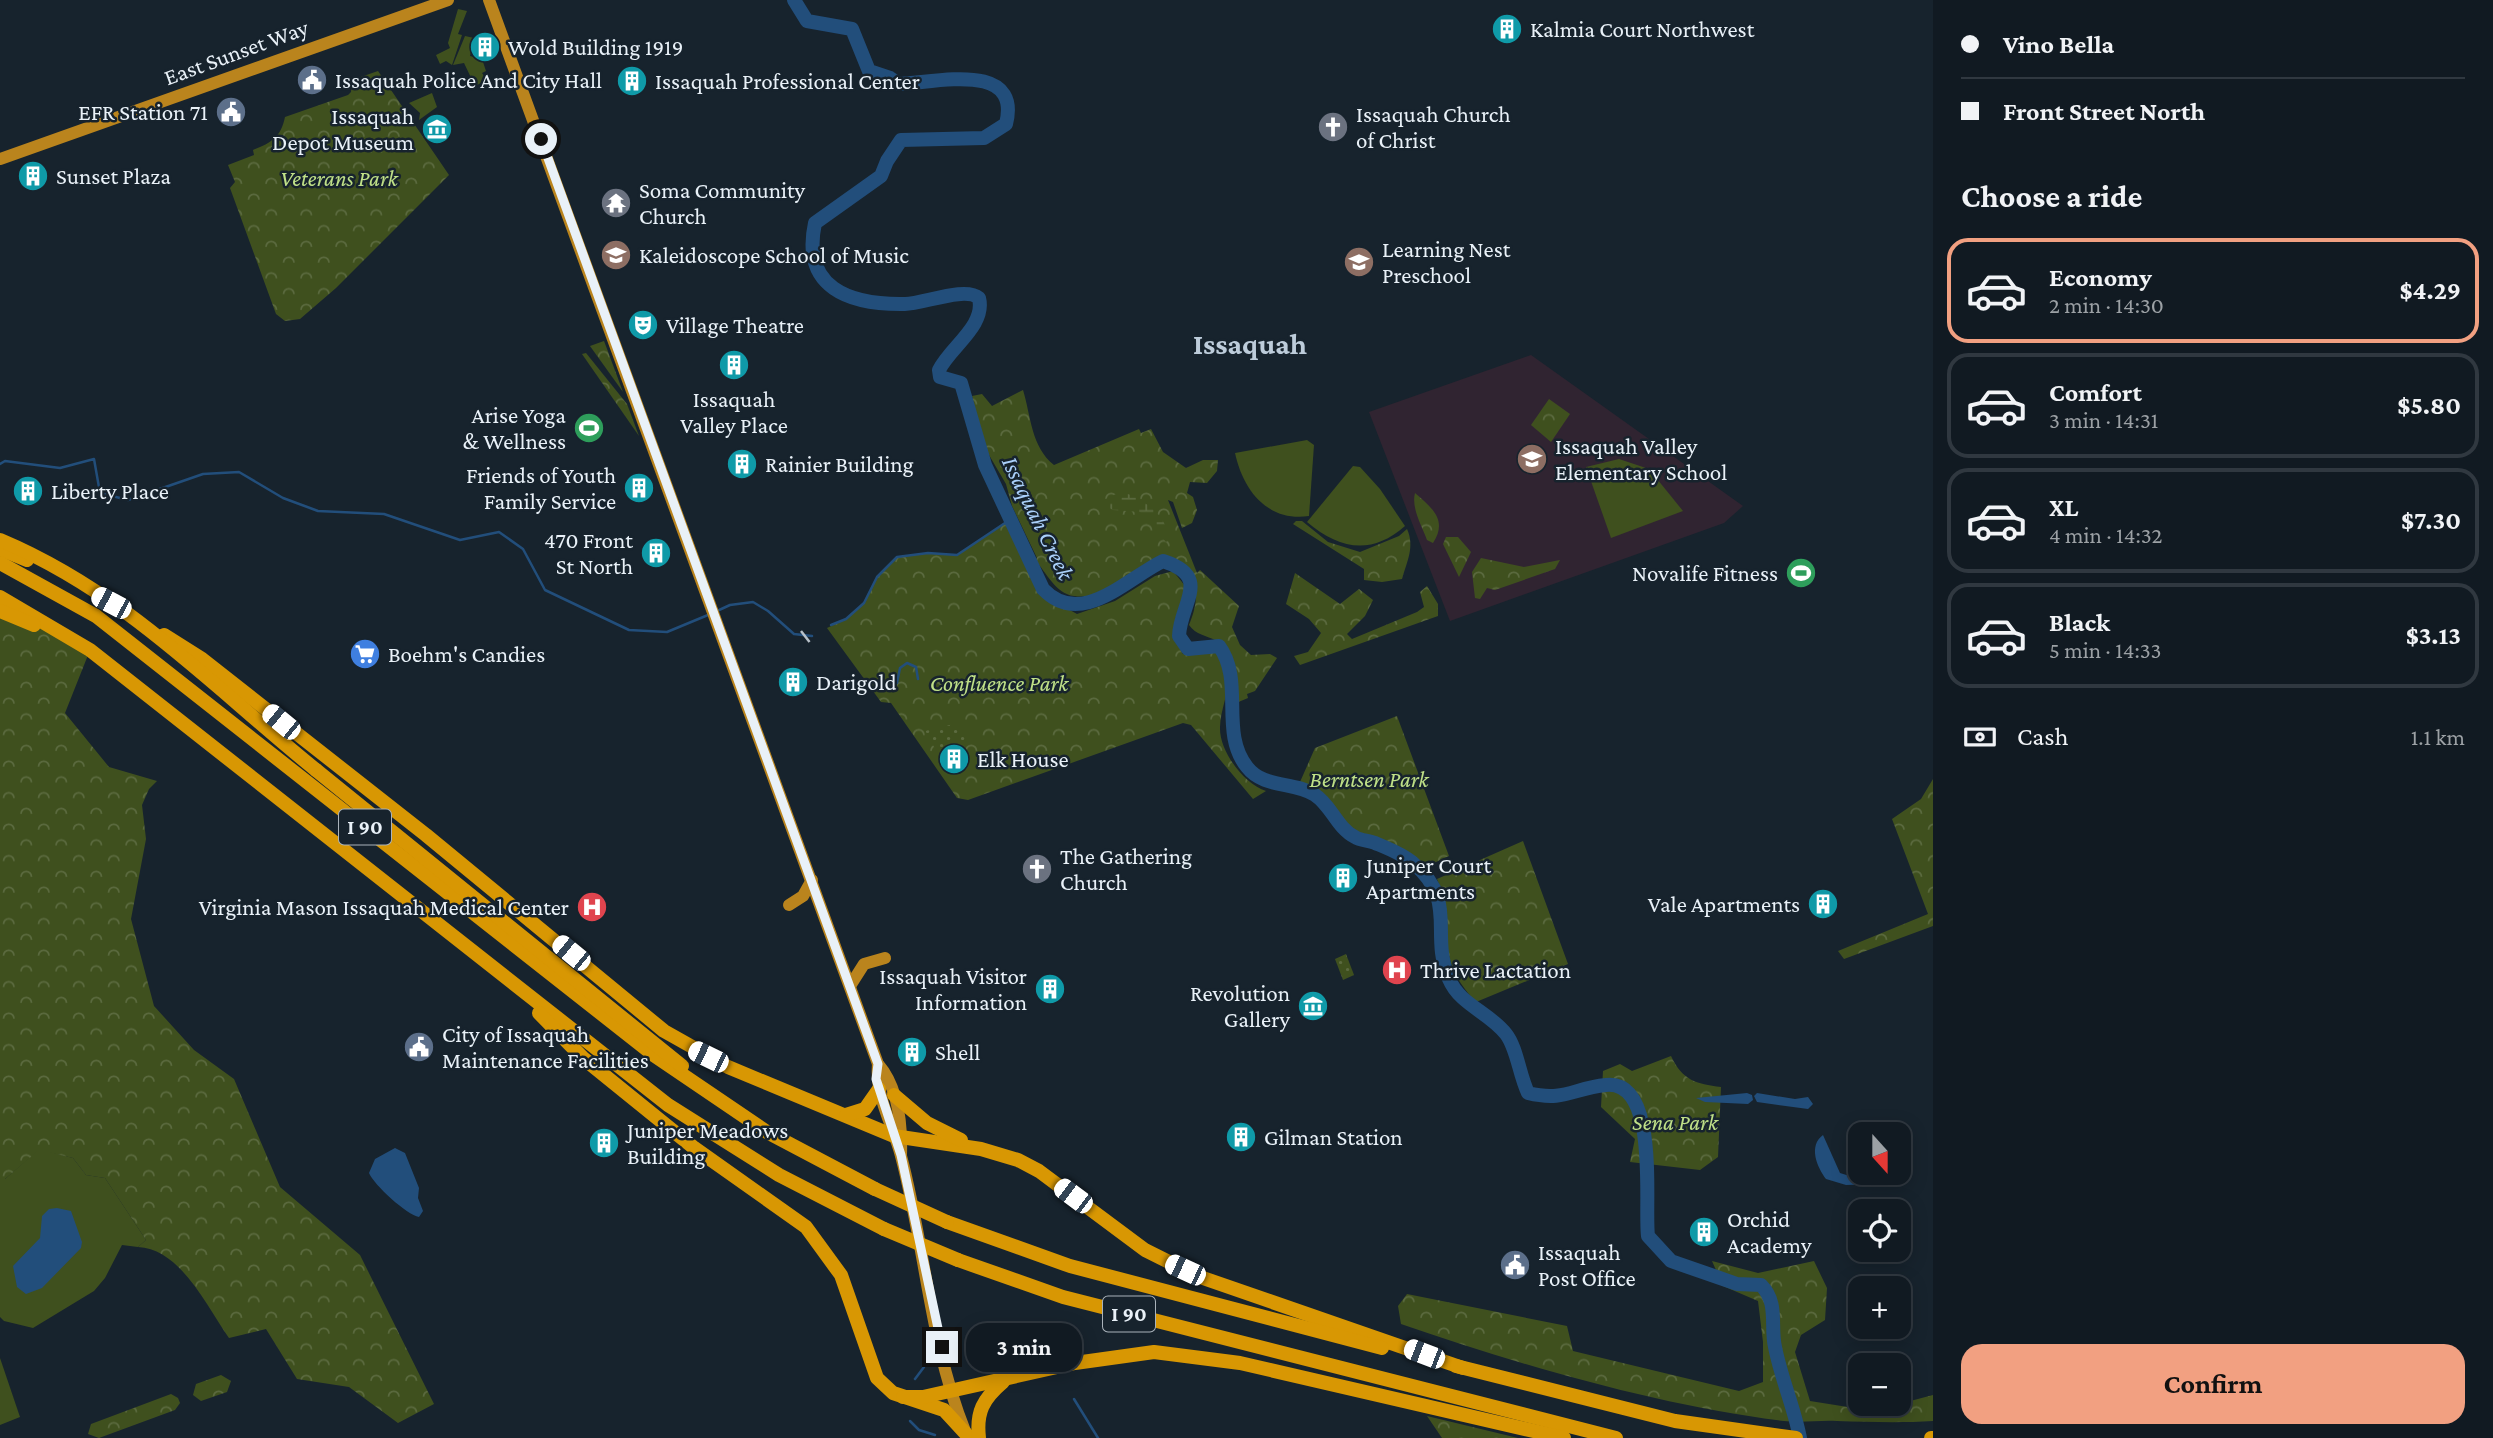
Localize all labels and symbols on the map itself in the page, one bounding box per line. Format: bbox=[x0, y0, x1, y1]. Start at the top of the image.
building icon: Kalmia Court Northwest bbox=[1490, 12, 1524, 46]
street label: East Sunset Way bbox=[160, 14, 312, 90]
place label: Kalmia Court Northwest bbox=[1530, 16, 1755, 42]
building icon: Wold Building 1919 bbox=[468, 30, 502, 64]
place label: Wold Building 1919 bbox=[508, 34, 683, 60]
public building icon: Issaquah Police And City Hall bbox=[295, 63, 329, 97]
building icon: Issaquah Professional Center bbox=[615, 64, 649, 98]
place label: Issaquah Police And City Hall bbox=[335, 67, 602, 93]
place label: Issaquah Professional Center bbox=[655, 68, 920, 94]
public building icon: EFR Station 71 bbox=[214, 95, 248, 129]
place label: EFR Station 71 bbox=[78, 99, 208, 125]
place label: Issaquah Church of Christ bbox=[1356, 101, 1511, 153]
place label: Issaquah Depot Museum bbox=[272, 103, 414, 155]
church icon: Issaquah Church of Christ bbox=[1316, 110, 1350, 144]
museum icon: Issaquah Depot Museum bbox=[420, 112, 454, 146]
route start bbox=[525, 123, 557, 155]
building icon: Sunset Plaza bbox=[16, 159, 50, 193]
place label: Sunset Plaza bbox=[56, 163, 171, 189]
park label: Veterans Park bbox=[280, 165, 399, 191]
place label: Soma Community Church bbox=[639, 177, 805, 229]
temple icon: Soma Community Church bbox=[599, 186, 633, 220]
place label: Learning Nest Preschool bbox=[1382, 236, 1511, 288]
school or university icon: Kaleidoscope School of Music bbox=[599, 238, 633, 272]
place label: Kaleidoscope School of Music bbox=[639, 242, 909, 268]
school or university icon: Learning Nest Preschool bbox=[1342, 245, 1376, 279]
theatre icon: Village Theatre bbox=[626, 308, 660, 342]
place label: Village Theatre bbox=[666, 312, 804, 338]
district label: Issaquah bbox=[1193, 327, 1307, 360]
building icon: Issaquah Valley Place bbox=[717, 348, 751, 382]
place label: Issaquah Valley Place bbox=[680, 386, 788, 438]
place label: Arise Yoga & Wellness bbox=[463, 402, 566, 454]
sports icon: Arise Yoga & Wellness bbox=[572, 411, 606, 445]
place label: Issaquah Valley Elementary School bbox=[1555, 433, 1727, 485]
school or university icon: Issaquah Valley Elementary School bbox=[1515, 442, 1549, 476]
building icon: Rainier Building bbox=[725, 447, 759, 481]
place label: Rainier Building bbox=[765, 451, 914, 477]
water label: Issaquah Creek bbox=[997, 452, 1081, 585]
place label: Friends of Youth Family Service bbox=[466, 462, 616, 514]
building icon: Friends of Youth Family Service bbox=[622, 471, 656, 505]
building icon: Liberty Place bbox=[11, 474, 45, 508]
place label: Liberty Place bbox=[51, 478, 169, 504]
place label: 470 Front St North bbox=[544, 527, 633, 579]
building icon: 470 Front St North bbox=[639, 536, 673, 570]
sports icon: Novalife Fitness bbox=[1784, 556, 1818, 590]
place label: Novalife Fitness bbox=[1632, 560, 1778, 586]
car bbox=[88, 584, 135, 622]
supermarket icon: Boehm's Candies bbox=[348, 637, 382, 671]
place label: Boehm's Candies bbox=[388, 641, 545, 667]
building icon: Darigold bbox=[776, 665, 810, 699]
place label: Darigold bbox=[816, 669, 897, 695]
park label: Confluence Park bbox=[930, 670, 1069, 696]
car bbox=[259, 701, 304, 743]
building icon: Elk House bbox=[937, 742, 971, 776]
place label: Elk House bbox=[977, 746, 1069, 772]
park label: Berntsen Park bbox=[1309, 766, 1430, 792]
road number: I 90 bbox=[339, 810, 391, 844]
place label: The Gathering Church bbox=[1060, 843, 1192, 895]
church icon: The Gathering Church bbox=[1020, 852, 1054, 886]
place label: Juniper Court Apartments bbox=[1364, 852, 1491, 904]
building icon: Juniper Court Apartments bbox=[1326, 861, 1360, 895]
building icon: Vale Apartments bbox=[1806, 887, 1840, 921]
hospital icon: Virginia Mason Issaquah Medical Center bbox=[575, 890, 609, 924]
place label: Vale Apartments bbox=[1648, 891, 1800, 917]
place label: Virginia Mason Issaquah Medical Center bbox=[199, 894, 569, 920]
car bbox=[549, 932, 594, 974]
hospital icon: Thrive Lactation bbox=[1380, 953, 1414, 987]
place label: Thrive Lactation bbox=[1420, 957, 1571, 983]
place label: Issaquah Visitor Information bbox=[879, 963, 1027, 1015]
building icon: Issaquah Visitor Information bbox=[1033, 972, 1067, 1006]
place label: Revolution Gallery bbox=[1190, 980, 1290, 1032]
museum icon: Revolution Gallery bbox=[1296, 989, 1330, 1023]
place label: City of Issaquah Maintenance Facilities bbox=[442, 1021, 649, 1073]
public building icon: City of Issaquah Maintenance Facilities bbox=[402, 1030, 436, 1064]
building icon: Shell bbox=[895, 1035, 929, 1069]
car bbox=[685, 1038, 732, 1076]
place label: Shell bbox=[935, 1039, 980, 1065]
park label: Sena Park bbox=[1632, 1109, 1719, 1135]
place label: Juniper Meadows Building bbox=[625, 1117, 788, 1169]
building icon: Gilman Station bbox=[1224, 1120, 1258, 1154]
north arrow bbox=[1848, 1122, 1911, 1185]
place label: Gilman Station bbox=[1264, 1124, 1403, 1150]
building icon: Juniper Meadows Building bbox=[587, 1126, 621, 1160]
car bbox=[1050, 1175, 1097, 1217]
place label: Orchid Academy bbox=[1727, 1206, 1812, 1258]
building icon: Orchid Academy bbox=[1687, 1215, 1721, 1249]
place label: Issaquah Post Office bbox=[1538, 1239, 1636, 1291]
public building icon: Issaquah Post Office bbox=[1498, 1248, 1532, 1282]
car bbox=[1162, 1252, 1209, 1288]
road number: I 90 bbox=[1103, 1296, 1155, 1332]
callout: 3 min bbox=[967, 1322, 1082, 1372]
route end bbox=[926, 1331, 958, 1363]
car bbox=[1401, 1337, 1448, 1371]

